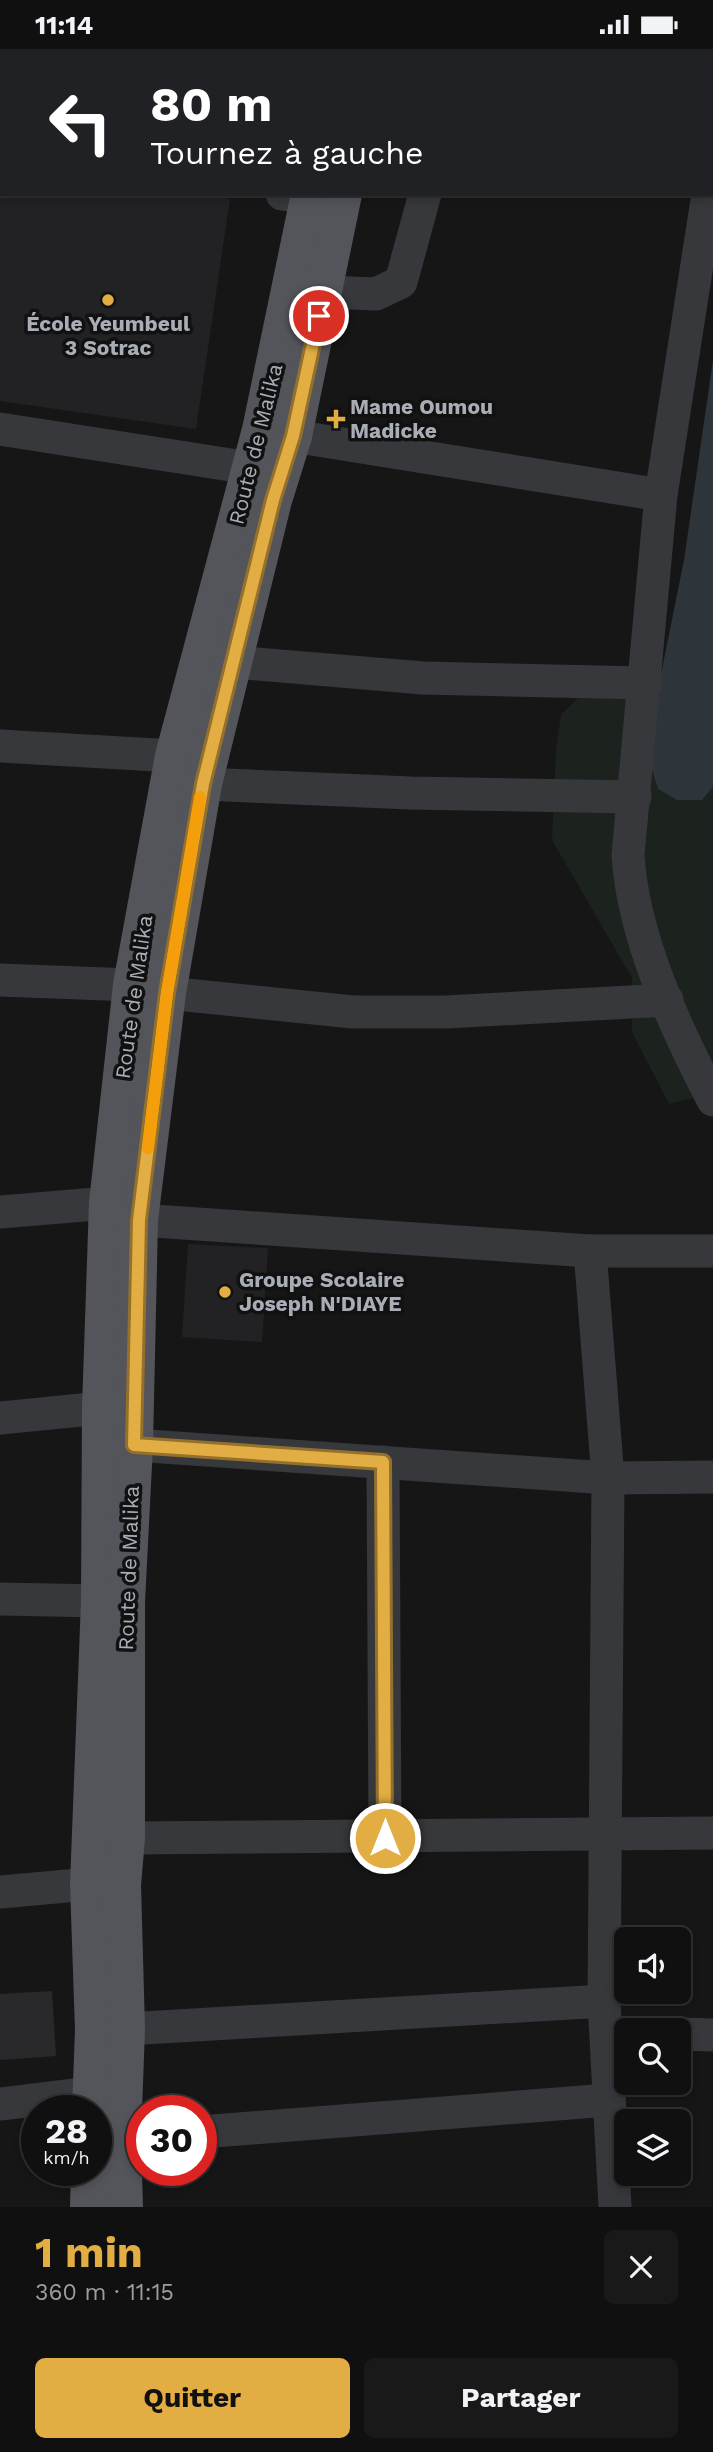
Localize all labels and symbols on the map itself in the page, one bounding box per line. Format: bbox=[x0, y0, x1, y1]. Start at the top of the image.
pin bbox=[289, 286, 349, 346]
marker: École Yeumbeul 3 Sotrac bbox=[100, 292, 116, 308]
place label: École Yeumbeul 3 Sotrac bbox=[26, 311, 190, 360]
street label: Route de Malika bbox=[223, 361, 288, 527]
place label: Mame Oumou Madicke bbox=[350, 394, 493, 443]
marker: Mame Oumou Madicke bbox=[328, 411, 344, 427]
street label: Route de Malika bbox=[110, 913, 157, 1080]
place label: Groupe Scolaire Joseph N'DIAYE bbox=[239, 1267, 404, 1316]
marker: Groupe Scolaire Joseph N'DIAYE bbox=[217, 1284, 233, 1300]
street label: Route de Malika bbox=[113, 1485, 144, 1651]
position arrow bbox=[348, 1801, 422, 1875]
speed limit sign: 30 bbox=[126, 2095, 217, 2186]

